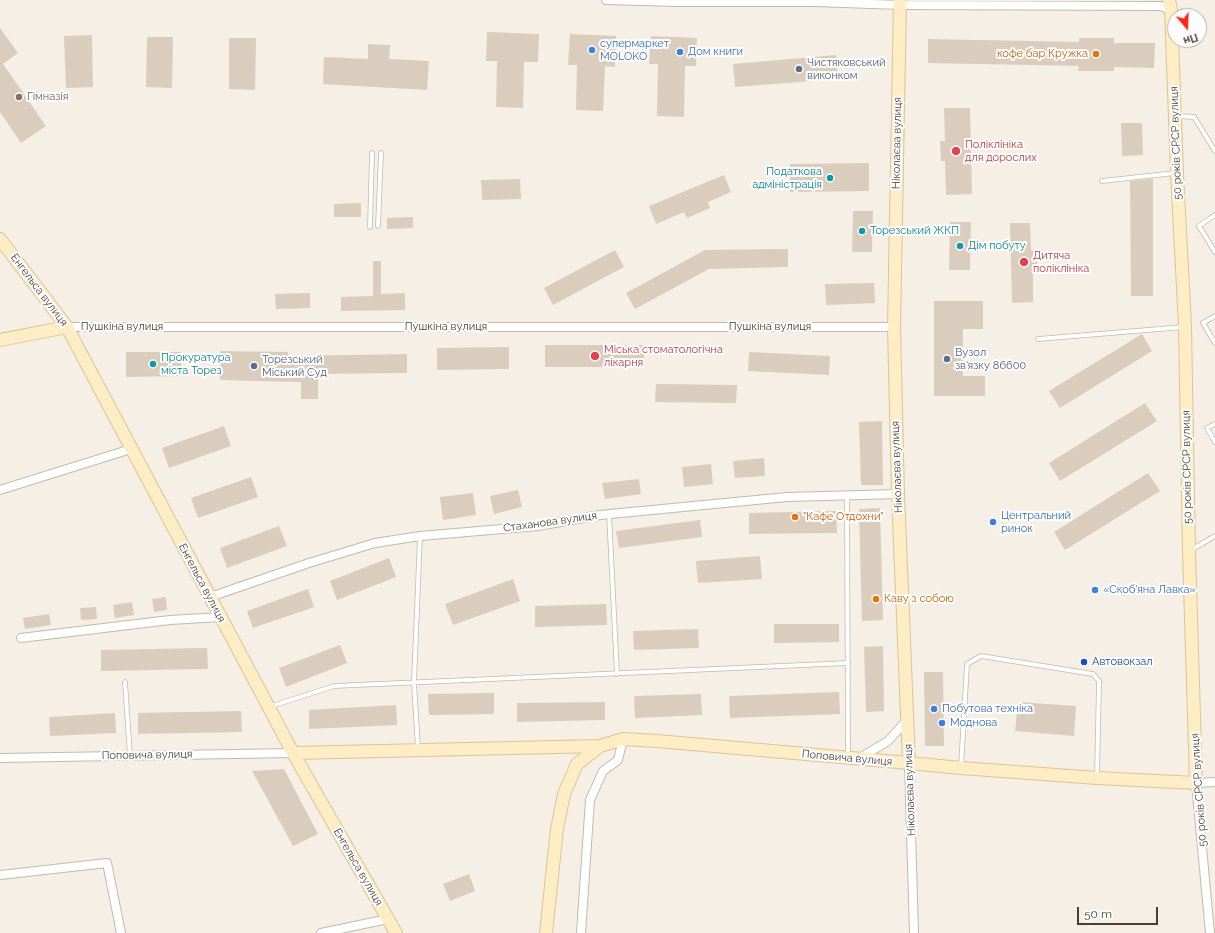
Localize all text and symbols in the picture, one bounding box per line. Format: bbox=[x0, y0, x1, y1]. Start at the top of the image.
north arrow bbox=[1167, 8, 1207, 48]
text: Пн bbox=[1182, 30, 1200, 47]
place label: супермаркет MOLOKO bbox=[600, 37, 669, 63]
marker: супермаркет MOLOKO bbox=[587, 45, 597, 55]
place label: Дом книги bbox=[688, 45, 743, 59]
marker: Дом книги bbox=[675, 47, 685, 57]
place label: кофе бар Кружка bbox=[997, 47, 1088, 61]
marker: кофе бар Кружка bbox=[1091, 49, 1101, 59]
place label: Чистяковський виконком bbox=[807, 56, 886, 82]
marker: Чистяковський виконком bbox=[794, 64, 804, 74]
street label: 50 років СРСР вулиця bbox=[1167, 86, 1185, 200]
place label: Гімназія bbox=[27, 90, 68, 104]
marker: Гімназія bbox=[14, 92, 24, 102]
street label: Ніколаєва вулиця bbox=[890, 97, 904, 189]
place label: Поліклініка для дорослих bbox=[965, 138, 1037, 164]
marker: Поліклініка для дорослих bbox=[950, 145, 962, 157]
place label: Податкова адміністрація bbox=[752, 165, 822, 191]
marker: Податкова адміністрація bbox=[825, 173, 835, 183]
place label: Торезський ЖКП bbox=[870, 224, 959, 238]
marker: Торезський ЖКП bbox=[857, 226, 867, 236]
place label: Дім побуту bbox=[968, 239, 1026, 253]
marker: Дім побуту bbox=[955, 241, 965, 251]
place label: Дитяча поліклініка bbox=[1033, 249, 1089, 275]
street label: Енгельса вулиця bbox=[8, 251, 70, 329]
marker: Дитяча поліклініка bbox=[1018, 256, 1030, 268]
street label: Пушкіна вулиця bbox=[81, 320, 163, 334]
street label: Пушкіна вулиця bbox=[405, 320, 487, 334]
street label: Пушкіна вулиця bbox=[729, 320, 811, 334]
place label: Міська стоматологічна лікарня bbox=[604, 343, 723, 369]
place label: Вузол зв'язку 86600 bbox=[955, 346, 1026, 372]
marker: Міська стоматологічна лікарня bbox=[589, 350, 601, 362]
place label: Прокуратура міста Торез bbox=[161, 351, 231, 377]
place label: Торезський Міський Суд bbox=[262, 353, 327, 379]
marker: Вузол зв'язку 86600 bbox=[942, 354, 952, 364]
marker: Прокуратура міста Торез bbox=[148, 359, 158, 369]
marker: Торезський Міський Суд bbox=[249, 361, 259, 371]
street label: 50 років СРСР вулиця bbox=[1179, 410, 1195, 524]
street label: Ніколаєва вулиця bbox=[889, 421, 905, 513]
street label: Стаханова вулиця bbox=[502, 509, 598, 535]
place label: Центральний ринок bbox=[1001, 509, 1071, 535]
place label: "Кафе Отдохни" bbox=[803, 510, 884, 524]
marker: "Кафе Отдохни" bbox=[790, 512, 800, 522]
marker: Центральний ринок bbox=[988, 517, 998, 527]
street label: Енгельса вулиця bbox=[176, 541, 228, 625]
place label: «Скоб'яна Лавка» bbox=[1103, 583, 1196, 597]
marker: «Скоб'яна Лавка» bbox=[1090, 585, 1100, 595]
place label: Каву з собою bbox=[884, 592, 954, 606]
marker: Каву з собою bbox=[871, 594, 881, 604]
place label: Автовокзал bbox=[1092, 655, 1153, 669]
marker: Автовокзал bbox=[1079, 657, 1089, 667]
place label: Побутова техніка bbox=[942, 702, 1033, 716]
marker: Побутова техніка bbox=[929, 704, 939, 714]
place label: Моднова bbox=[950, 716, 997, 730]
marker: Моднова bbox=[937, 718, 947, 728]
street label: 50 років СРСР вулиця bbox=[1188, 733, 1210, 847]
street label: Ніколаєва вулиця bbox=[902, 744, 918, 836]
street label: Поповича вулиця bbox=[801, 747, 893, 769]
street label: Поповича вулиця bbox=[101, 748, 193, 762]
street label: Енгельса вулиця bbox=[330, 826, 386, 908]
scale bar bbox=[1079, 899, 1160, 925]
text: 50 m bbox=[1084, 907, 1112, 921]

